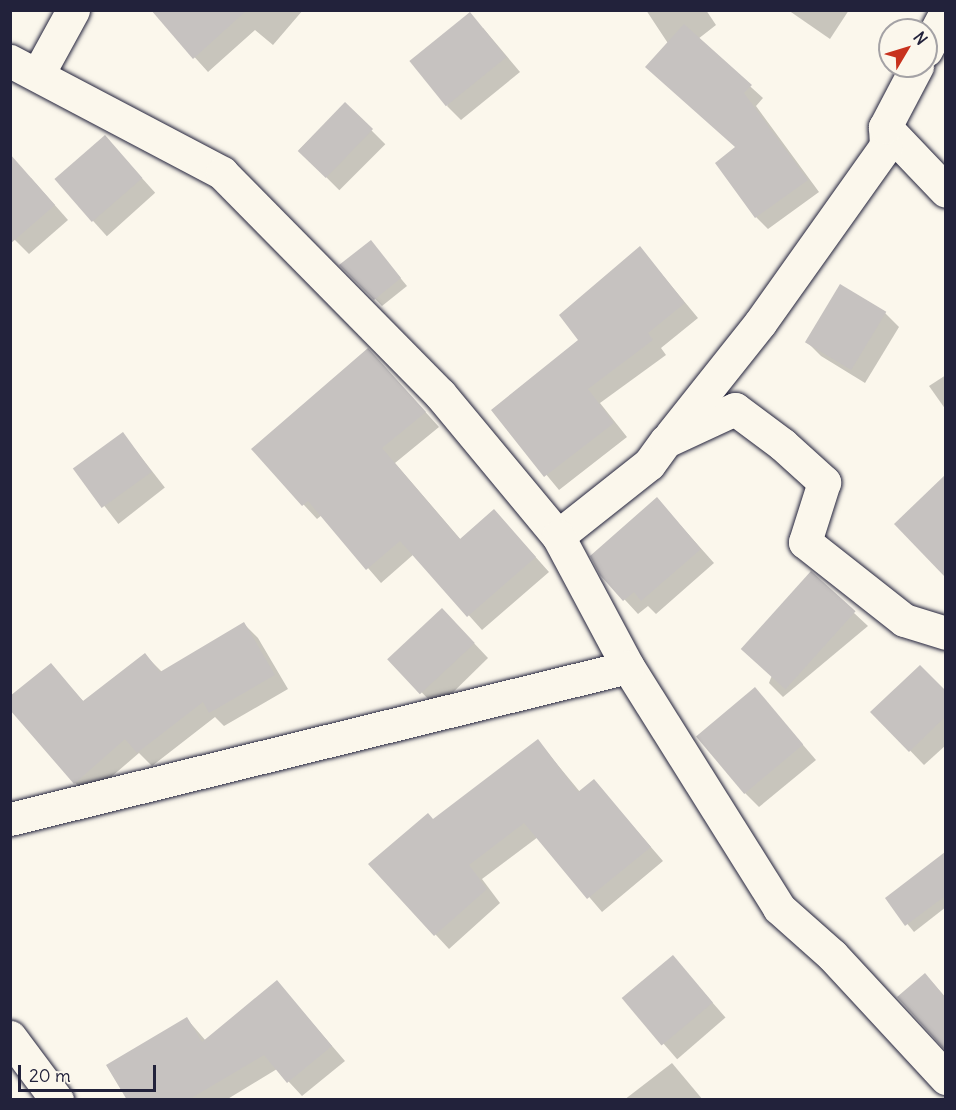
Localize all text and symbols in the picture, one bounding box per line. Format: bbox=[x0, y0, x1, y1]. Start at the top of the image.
north arrow bbox=[878, 18, 938, 78]
text: N bbox=[909, 28, 932, 49]
scale bar bbox=[21, 1053, 159, 1091]
text: 20 m bbox=[29, 1064, 71, 1087]

